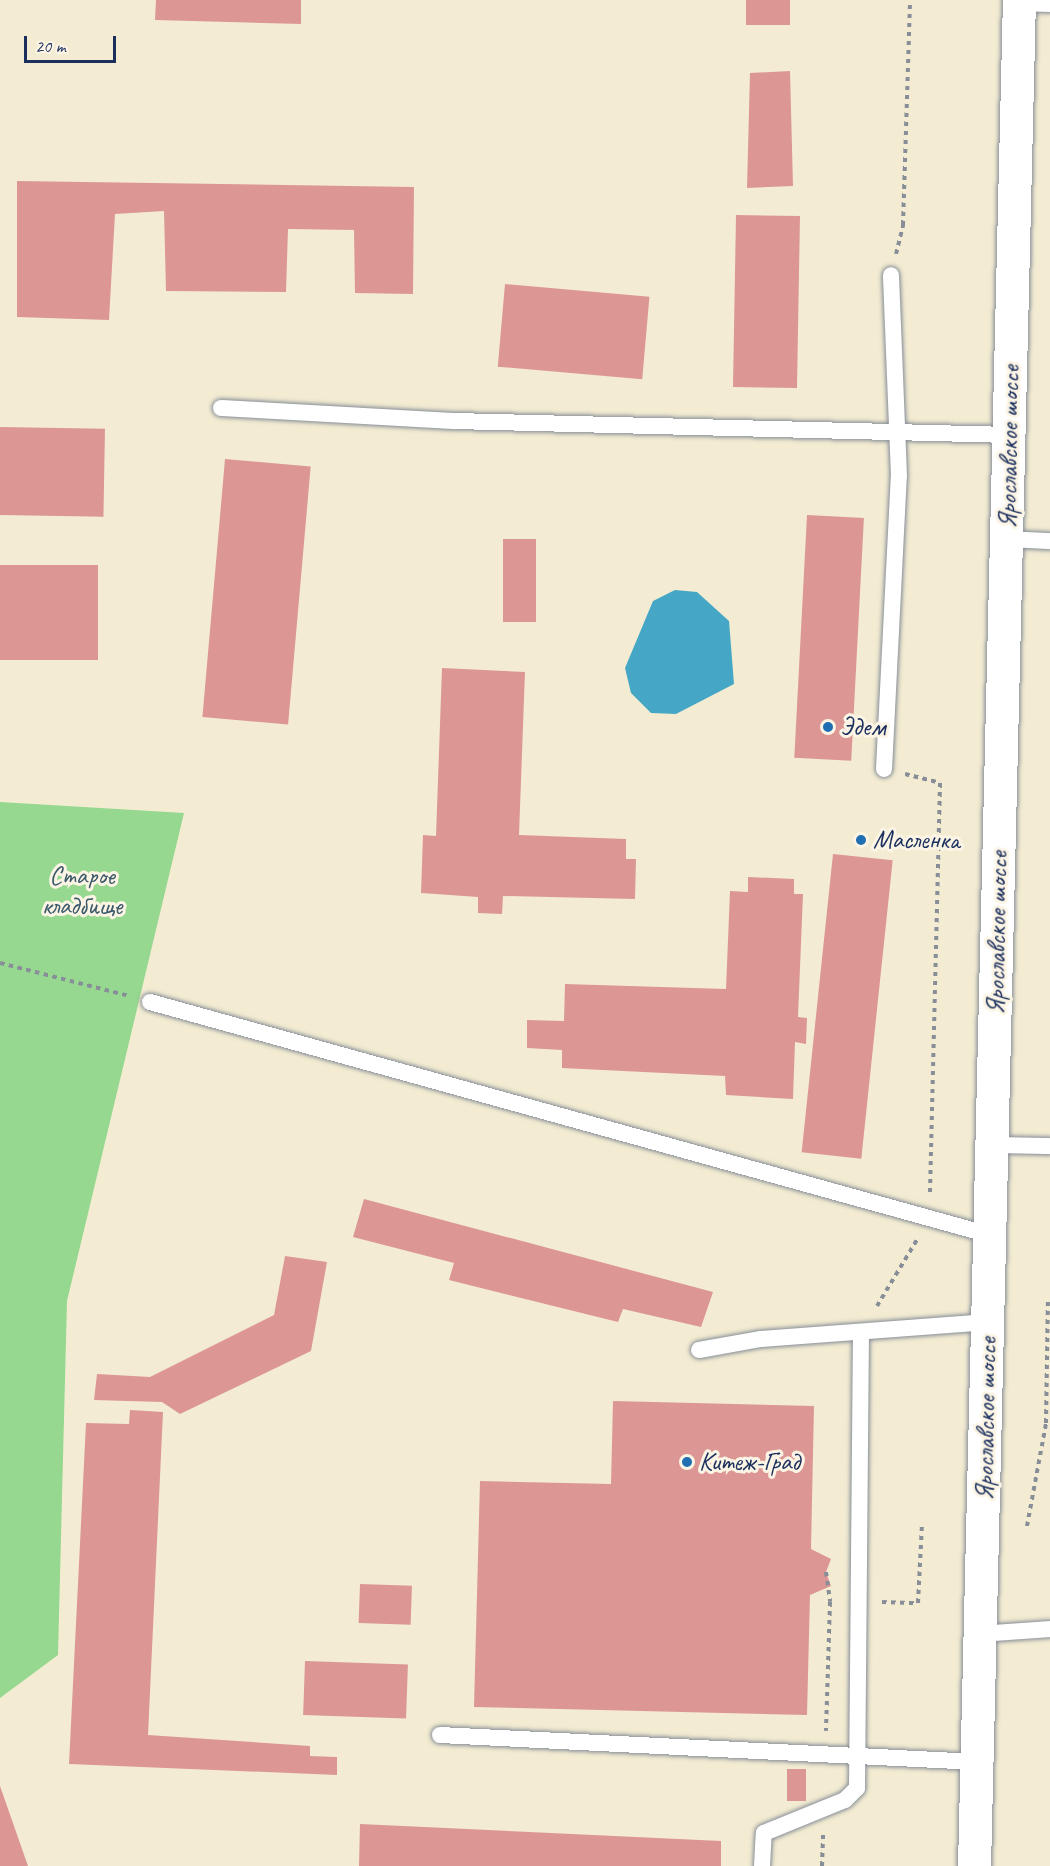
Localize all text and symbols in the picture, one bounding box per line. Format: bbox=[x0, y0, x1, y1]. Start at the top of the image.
scale bar bbox=[27, 24, 118, 62]
text: 20 m bbox=[35, 35, 66, 57]
street label: Ярославское шоссе bbox=[992, 365, 1026, 529]
place label: Эдем bbox=[840, 711, 885, 743]
marker: Эдем bbox=[821, 720, 835, 734]
place label: Масленка bbox=[873, 824, 960, 856]
marker: Масленка bbox=[854, 833, 868, 847]
street label: Ярославское шоссе bbox=[980, 851, 1014, 1015]
park label: Старое кладбище bbox=[42, 860, 122, 922]
street label: Ярославское шоссе bbox=[969, 1337, 1003, 1501]
place label: Китеж-Град bbox=[699, 1446, 800, 1478]
marker: Китеж-Град bbox=[680, 1455, 694, 1469]

